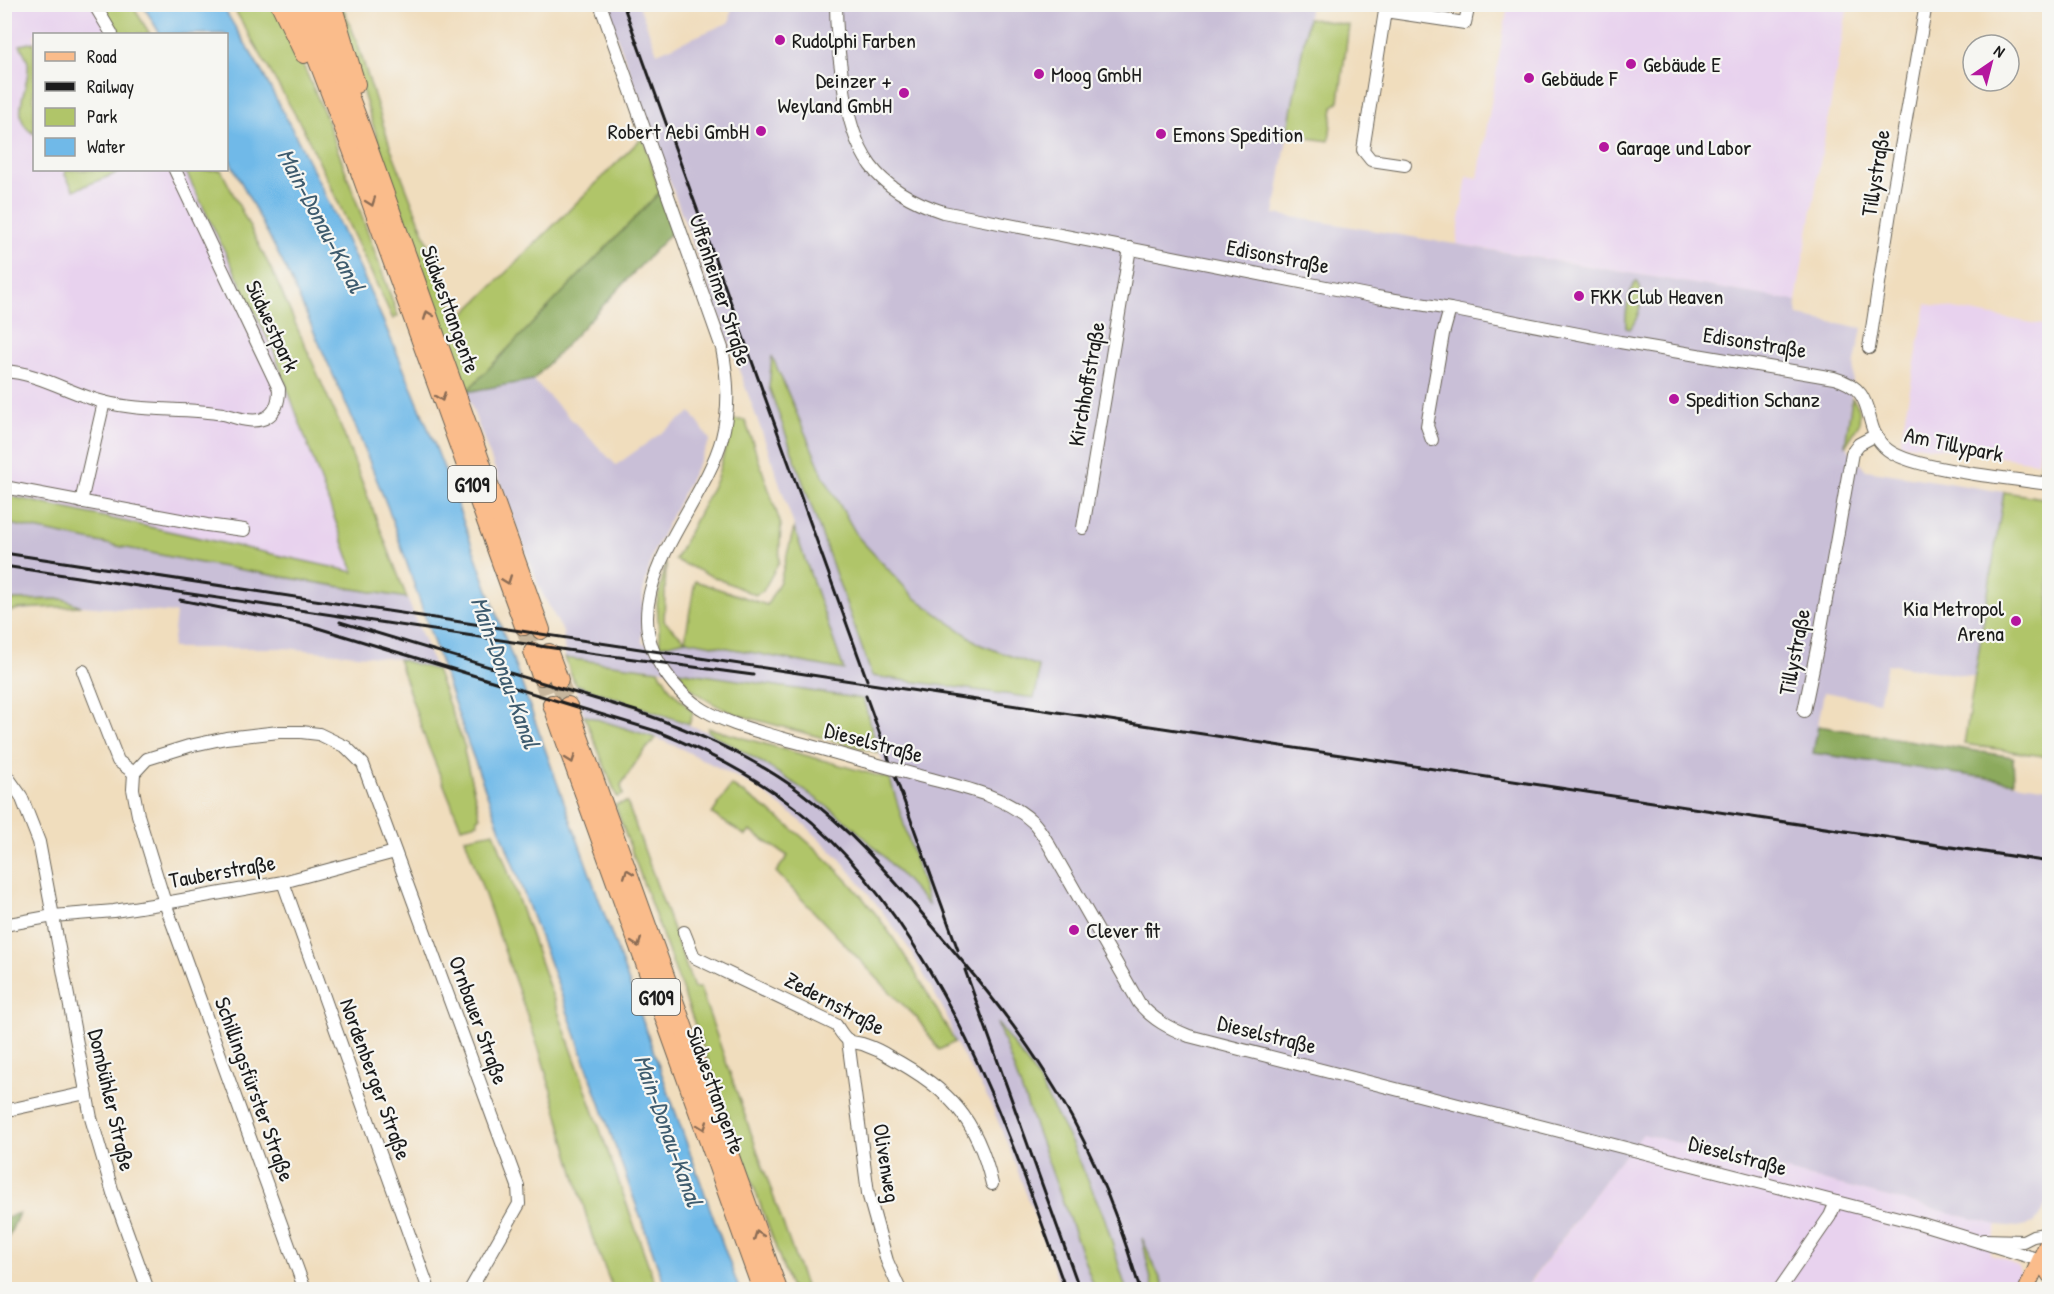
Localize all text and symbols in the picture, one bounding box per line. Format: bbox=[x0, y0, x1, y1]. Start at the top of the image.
place label: Rudolphi Farben bbox=[792, 25, 916, 55]
legend bbox=[33, 33, 228, 171]
marker: Rudolphi Farben bbox=[773, 33, 787, 47]
north arrow bbox=[1961, 33, 2021, 93]
text: N bbox=[1990, 39, 2010, 62]
text: Road bbox=[87, 44, 117, 69]
place label: Gebäude E bbox=[1643, 49, 1721, 79]
marker: Gebäude E bbox=[1624, 57, 1638, 71]
place label: Moog GmbH bbox=[1051, 59, 1142, 89]
place label: Gebäude F bbox=[1541, 63, 1618, 93]
place label: Deinzer + Weyland GmbH bbox=[777, 65, 892, 120]
marker: Moog GmbH bbox=[1032, 67, 1046, 81]
marker: Gebäude F bbox=[1522, 71, 1536, 85]
text: Railway bbox=[87, 74, 134, 99]
marker: Deinzer + Weyland GmbH bbox=[897, 86, 911, 100]
text: Park bbox=[87, 104, 118, 129]
place label: Robert Aebi GmbH bbox=[608, 116, 749, 146]
place label: Emons Spedition bbox=[1173, 119, 1303, 149]
marker: Robert Aebi GmbH bbox=[754, 124, 768, 138]
marker: Emons Spedition bbox=[1154, 127, 1168, 141]
street label: Tillystraße bbox=[1853, 127, 1897, 219]
place label: Garage und Labor bbox=[1616, 132, 1752, 162]
text: Water bbox=[87, 134, 125, 159]
marker: Garage und Labor bbox=[1597, 140, 1611, 154]
water label: Main-Donau-Kanal bbox=[271, 142, 374, 299]
one-way arrow bbox=[363, 196, 376, 206]
street label: Uffenheimer Straße bbox=[682, 210, 760, 370]
street label: Edisonstraße bbox=[1224, 231, 1332, 281]
street label: Südwesttangente bbox=[414, 241, 488, 377]
street label: Südwestpark bbox=[239, 275, 307, 377]
place label: FKK Club Heaven bbox=[1590, 281, 1723, 311]
marker: FKK Club Heaven bbox=[1572, 289, 1586, 303]
one-way arrow bbox=[422, 310, 435, 321]
street label: Kirchhoffstraße bbox=[1060, 319, 1112, 449]
street label: Edisonstraße bbox=[1701, 319, 1809, 365]
place label: Spedition Schanz bbox=[1686, 384, 1820, 414]
one-way arrow bbox=[434, 391, 447, 402]
marker: Spedition Schanz bbox=[1667, 392, 1681, 406]
street label: Am Tillypark bbox=[1902, 419, 2006, 469]
road number: G109 bbox=[448, 466, 496, 502]
one-way arrow bbox=[500, 574, 513, 585]
water label: Main-Donau-Kanal bbox=[464, 592, 549, 754]
place label: Kia Metropol Arena bbox=[1903, 593, 2004, 648]
street label: Tillystraße bbox=[1771, 606, 1817, 698]
marker: Kia Metropol Arena bbox=[2009, 614, 2023, 628]
street label: Dieselstraße bbox=[821, 714, 927, 770]
one-way arrow bbox=[564, 753, 577, 764]
street label: Tauberstraße bbox=[166, 847, 278, 895]
one-way arrow bbox=[623, 868, 636, 879]
place label: Clever fit bbox=[1086, 915, 1161, 945]
marker: Clever fit bbox=[1067, 923, 1081, 937]
one-way arrow bbox=[630, 937, 643, 948]
street label: Ornbauer Straße bbox=[442, 952, 516, 1089]
street label: Zedernstraße bbox=[780, 964, 890, 1042]
road number: G109 bbox=[632, 979, 680, 1015]
street label: Schillingsfürster Straße bbox=[208, 993, 302, 1186]
street label: Nordenberger Straße bbox=[333, 994, 419, 1164]
street label: Dieselstraße bbox=[1214, 1007, 1320, 1061]
street label: Südwesttangente bbox=[679, 1022, 753, 1158]
street label: Dombühler Straße bbox=[81, 1026, 143, 1174]
water label: Main-Donau-Kanal bbox=[627, 1050, 712, 1212]
one-way arrow bbox=[696, 1120, 708, 1131]
street label: Olivenweg bbox=[866, 1122, 908, 1204]
street label: Dieselstraße bbox=[1685, 1127, 1791, 1183]
one-way arrow bbox=[753, 1230, 766, 1240]

